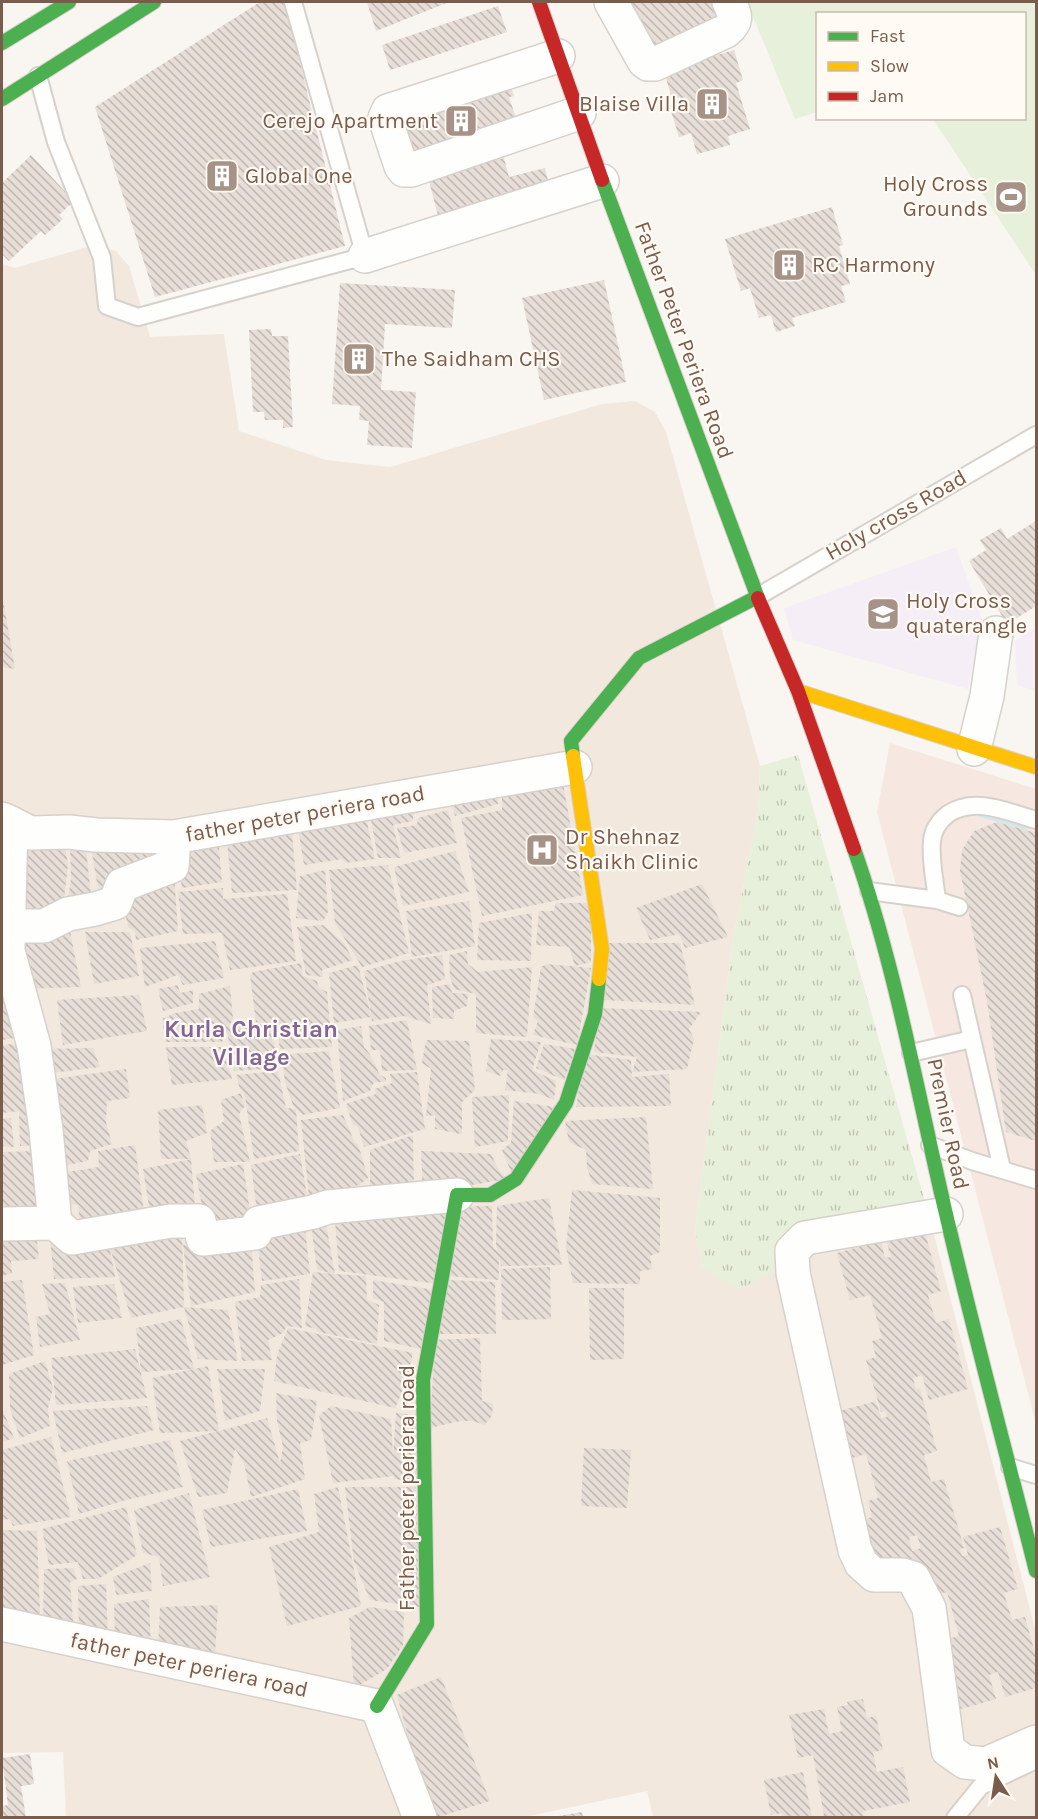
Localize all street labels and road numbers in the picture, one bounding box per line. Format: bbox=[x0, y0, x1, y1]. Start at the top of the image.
street label: Father Peter Periera Road bbox=[629, 218, 739, 462]
street label: Holy cross Road bbox=[821, 464, 971, 566]
street label: father peter periera road bbox=[183, 780, 427, 848]
street label: Premier Road bbox=[921, 1056, 975, 1192]
street label: Father peter periera road bbox=[394, 1365, 420, 1611]
street label: father peter periera road bbox=[67, 1627, 311, 1703]

